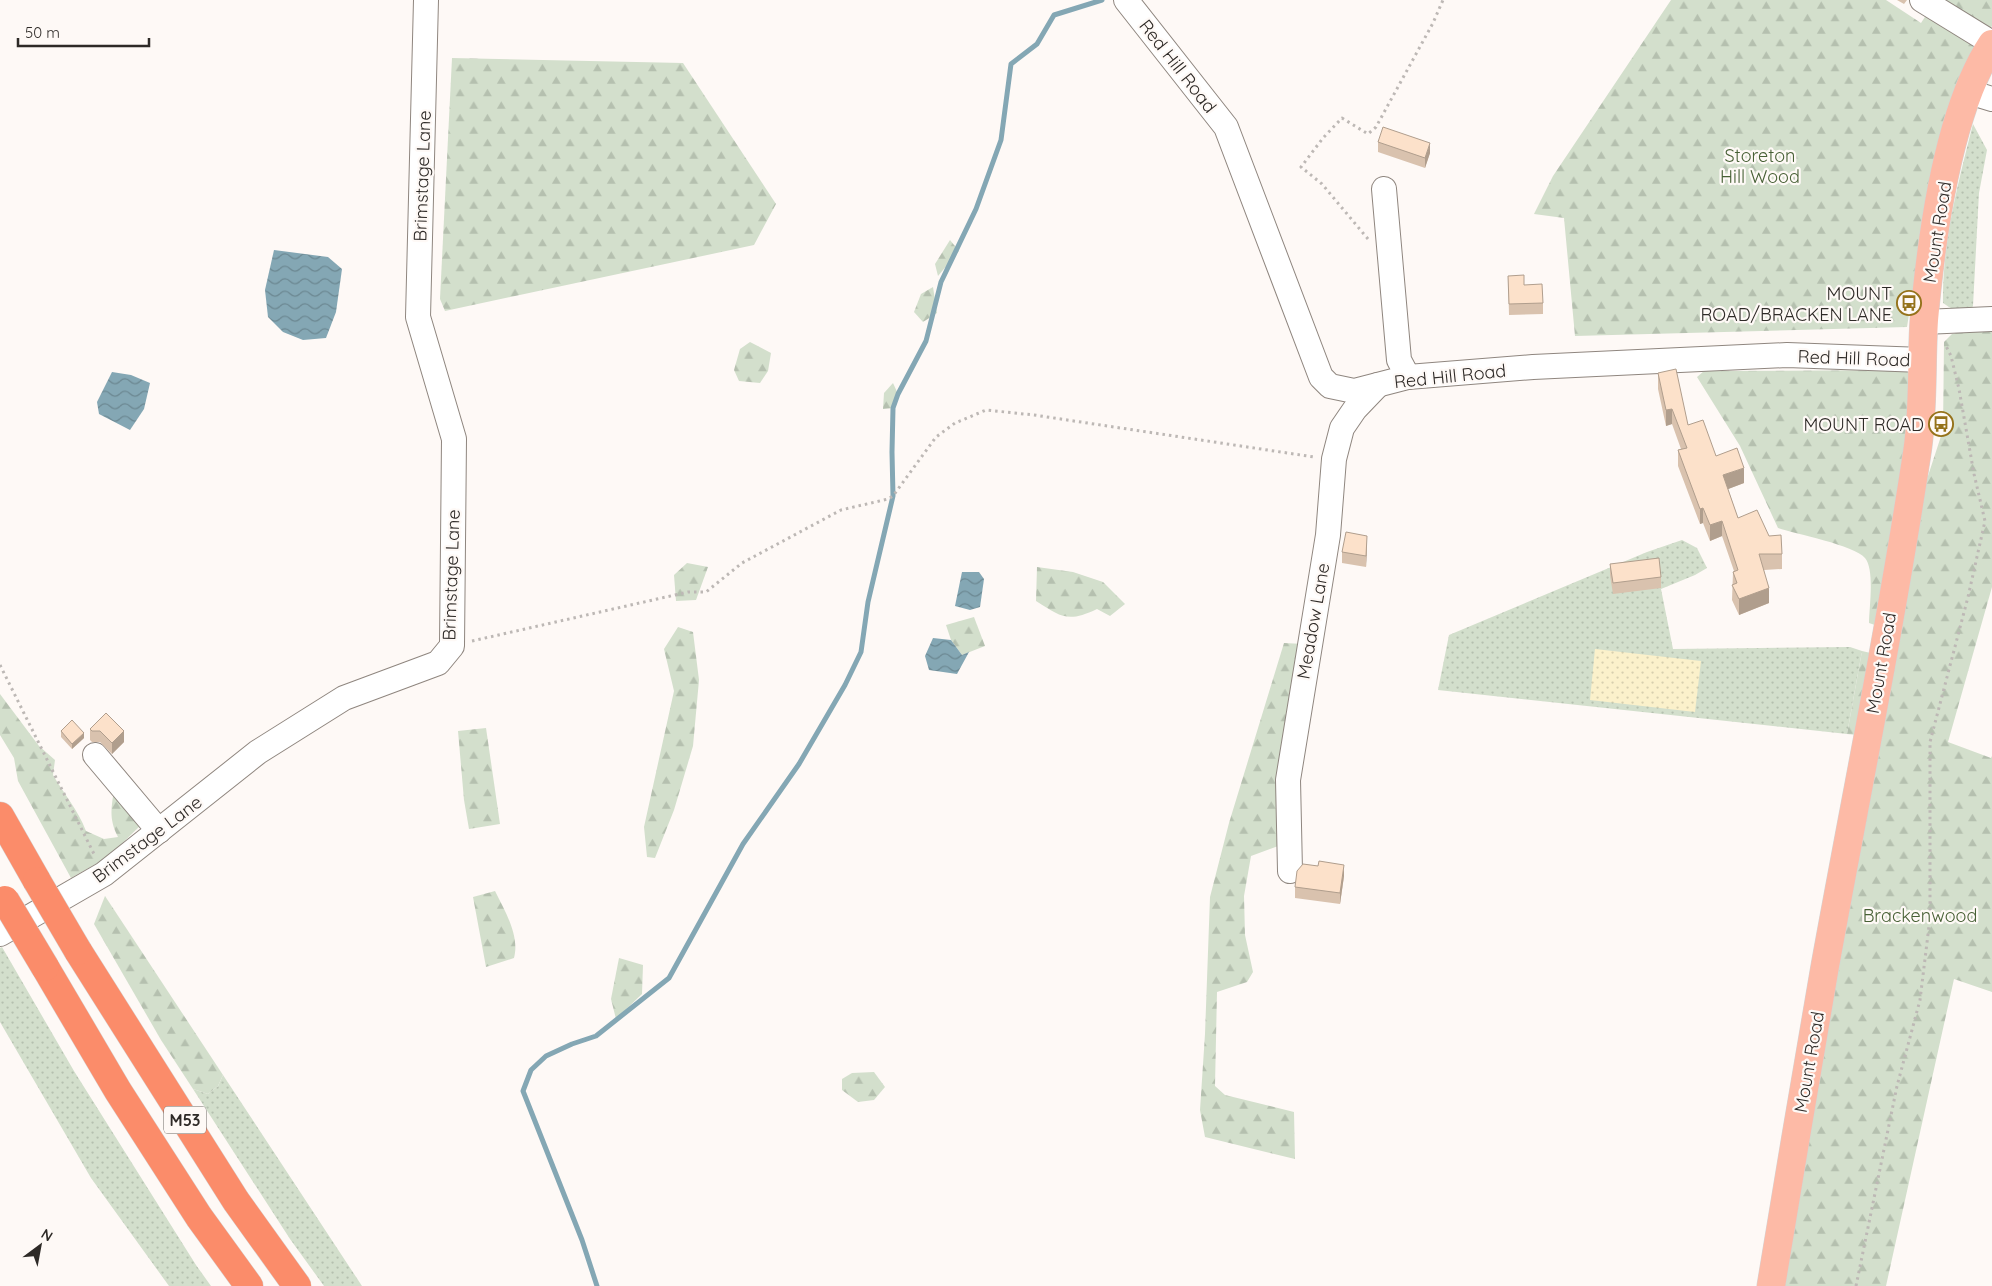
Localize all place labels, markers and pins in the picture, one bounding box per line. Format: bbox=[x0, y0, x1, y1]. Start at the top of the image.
place label: MOUNT ROAD/BRACKEN LANE bbox=[1700, 282, 1892, 326]
bus stop icon: MOUNT ROAD/BRACKEN LANE bbox=[1896, 290, 1922, 316]
bus stop icon: MOUNT ROAD bbox=[1928, 411, 1954, 437]
place label: MOUNT ROAD bbox=[1803, 413, 1924, 436]

